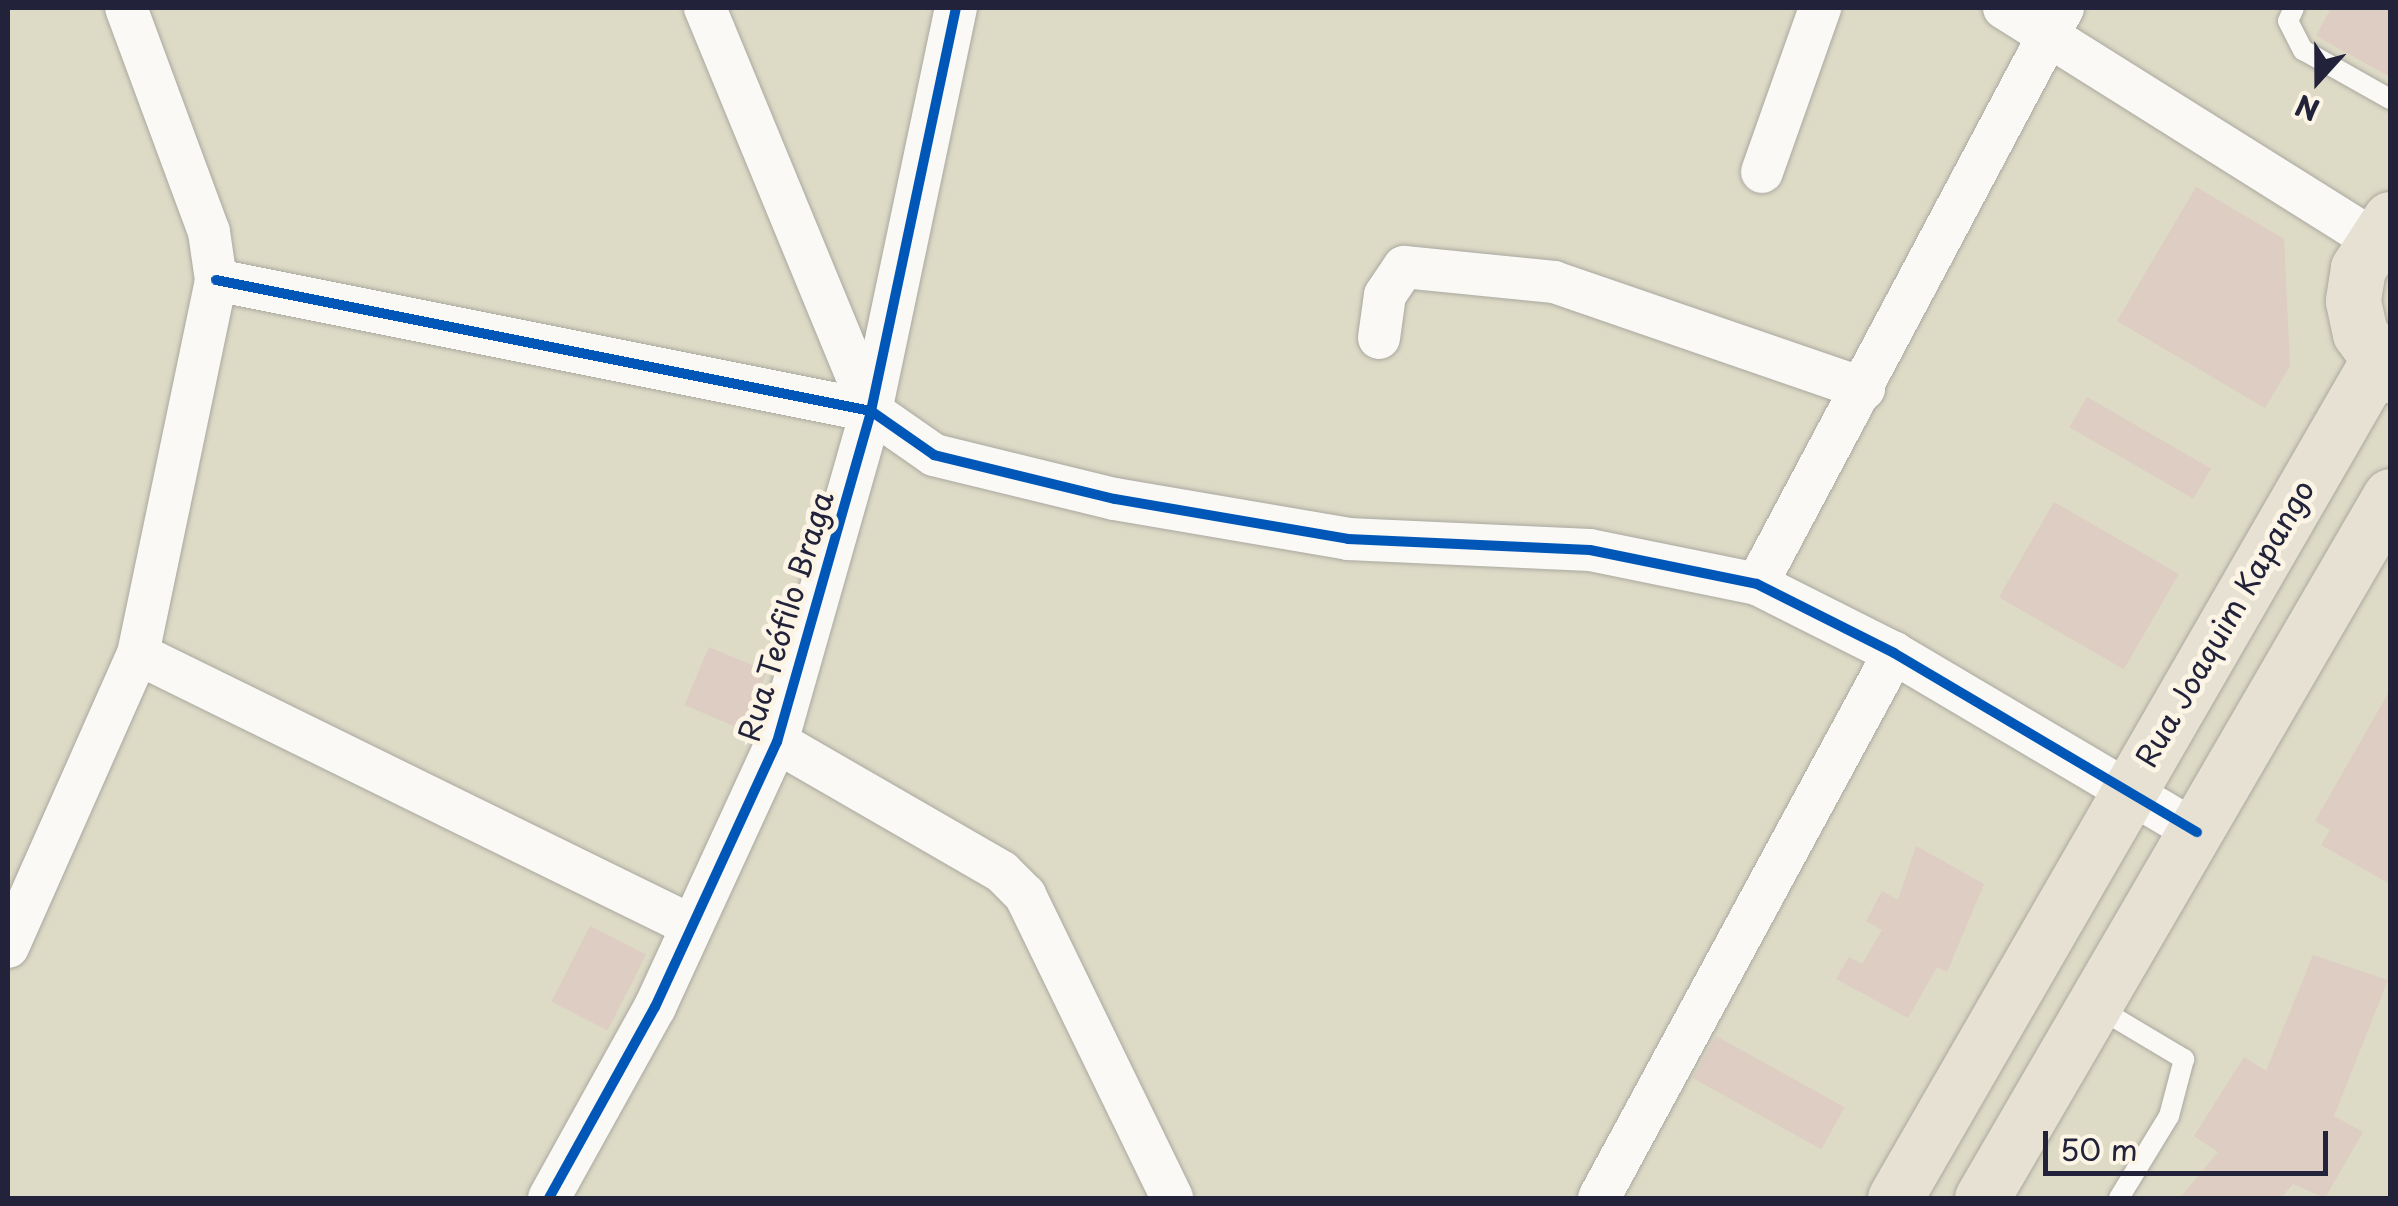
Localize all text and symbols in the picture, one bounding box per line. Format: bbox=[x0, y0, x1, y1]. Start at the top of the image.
north arrow bbox=[2268, 30, 2368, 130]
text: N bbox=[2289, 84, 2325, 133]
street label: Rua Joaquim Kapango bbox=[2127, 473, 2321, 773]
street label: Rua Teófilo Braga bbox=[730, 486, 840, 746]
scale bar bbox=[2048, 1111, 2333, 1173]
text: 50 m bbox=[2060, 1126, 2138, 1171]

